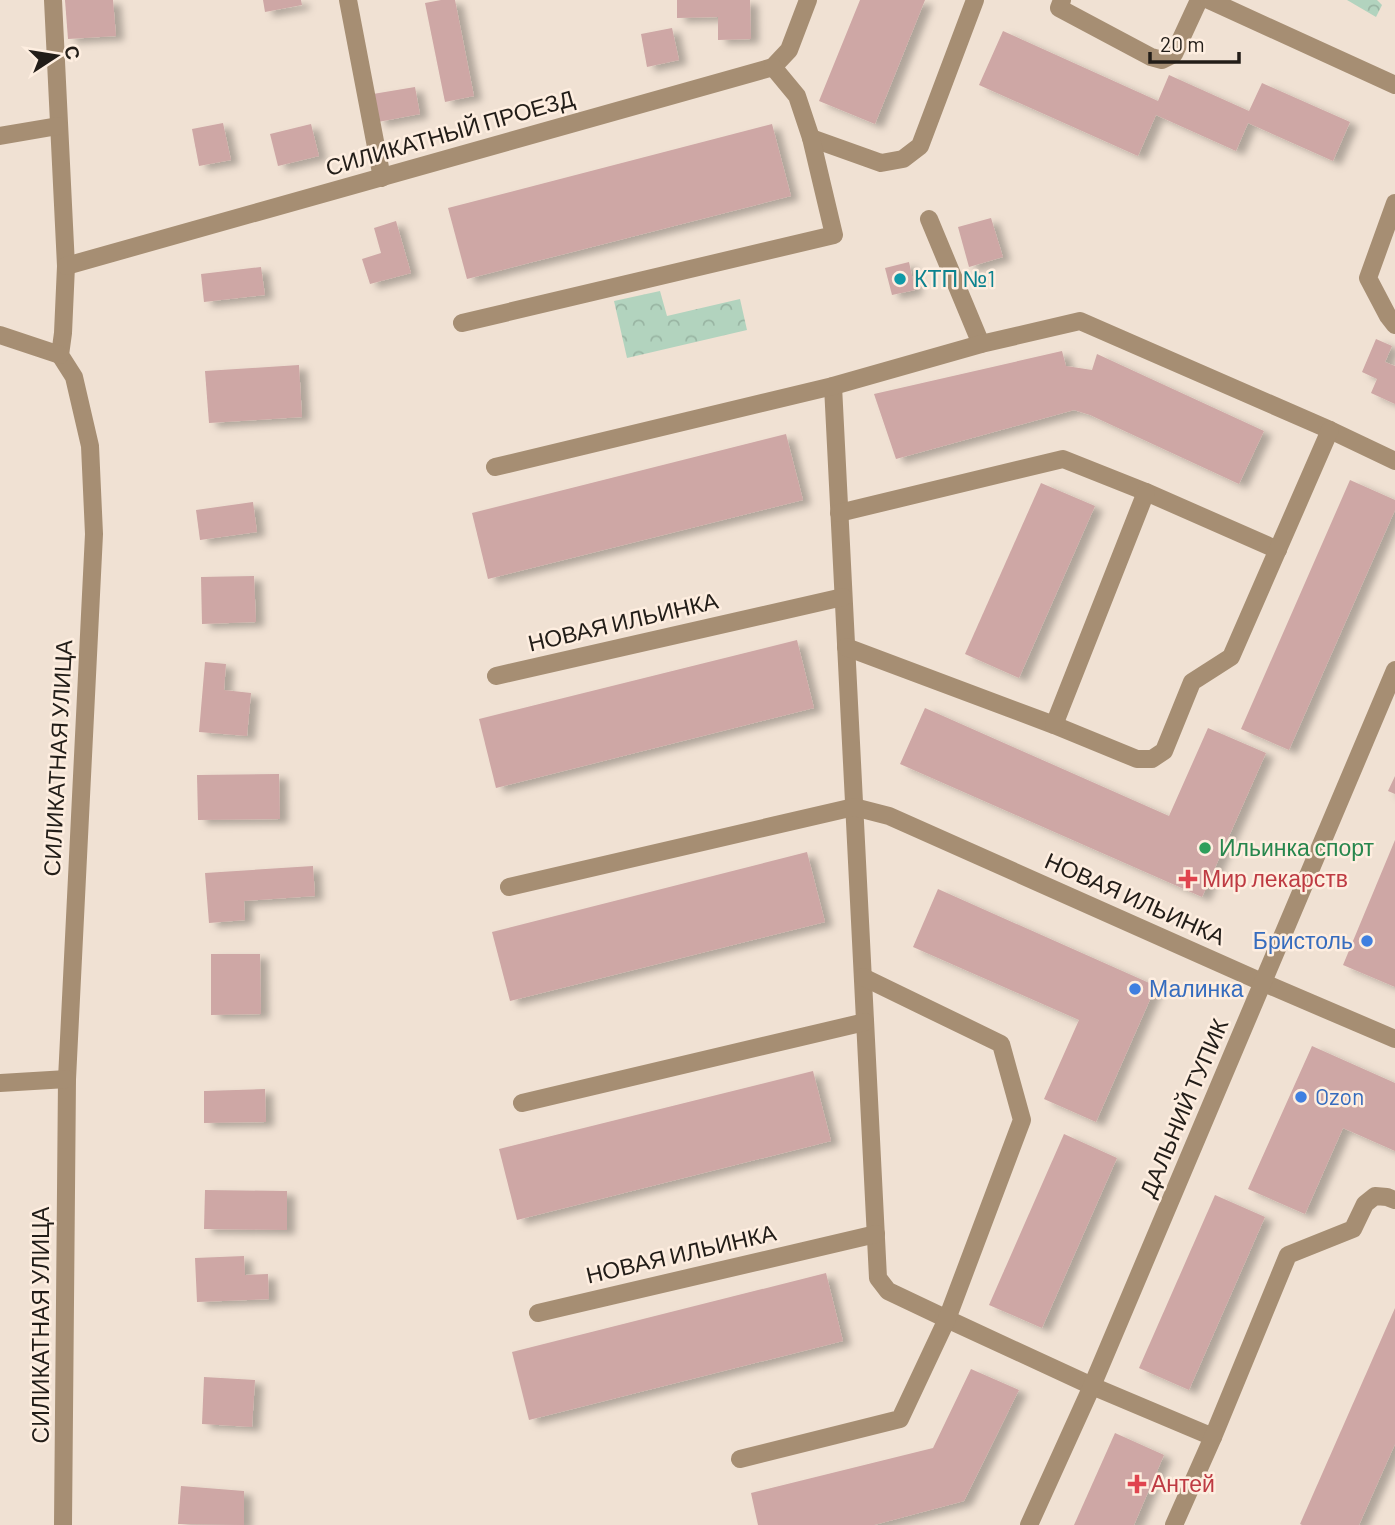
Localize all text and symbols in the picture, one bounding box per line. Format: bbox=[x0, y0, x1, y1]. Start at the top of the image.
north arrow bbox=[21, 21, 91, 91]
scale bar bbox=[1150, 21, 1239, 65]
text: 20 m bbox=[1160, 31, 1205, 56]
text: С bbox=[60, 43, 86, 62]
street label: СИЛИКАТНЫЙ ПРОЕЗД bbox=[322, 83, 578, 181]
place label: КТП №1 bbox=[914, 264, 995, 292]
marker: КТП №1 bbox=[892, 271, 908, 287]
street label: НОВАЯ ИЛЬИНКА bbox=[525, 585, 721, 657]
street label: СИЛИКАТНАЯ УЛИЦА bbox=[37, 638, 77, 877]
place label: Ильинка спорт bbox=[1219, 833, 1374, 861]
marker: Ильинка спорт bbox=[1197, 840, 1213, 856]
street label: НОВАЯ ИЛЬИНКА bbox=[1041, 846, 1230, 951]
place label: Мир лекарств bbox=[1202, 864, 1348, 892]
marker: Мир лекарств bbox=[1180, 871, 1196, 887]
place label: Бристоль bbox=[1253, 926, 1353, 954]
marker: Бристоль bbox=[1359, 933, 1375, 949]
place label: Малинка bbox=[1149, 974, 1244, 1002]
marker: Малинка bbox=[1127, 981, 1143, 997]
street label: ДАЛЬНИЙ ТУПИК bbox=[1133, 1014, 1234, 1201]
place label: Ozon bbox=[1315, 1082, 1364, 1110]
marker: Ozon bbox=[1293, 1089, 1309, 1105]
street label: СИЛИКАТНАЯ УЛИЦА bbox=[26, 1206, 54, 1443]
street label: НОВАЯ ИЛЬИНКА bbox=[583, 1217, 779, 1289]
place label: Антей bbox=[1151, 1469, 1215, 1497]
marker: Антей bbox=[1129, 1476, 1145, 1492]

